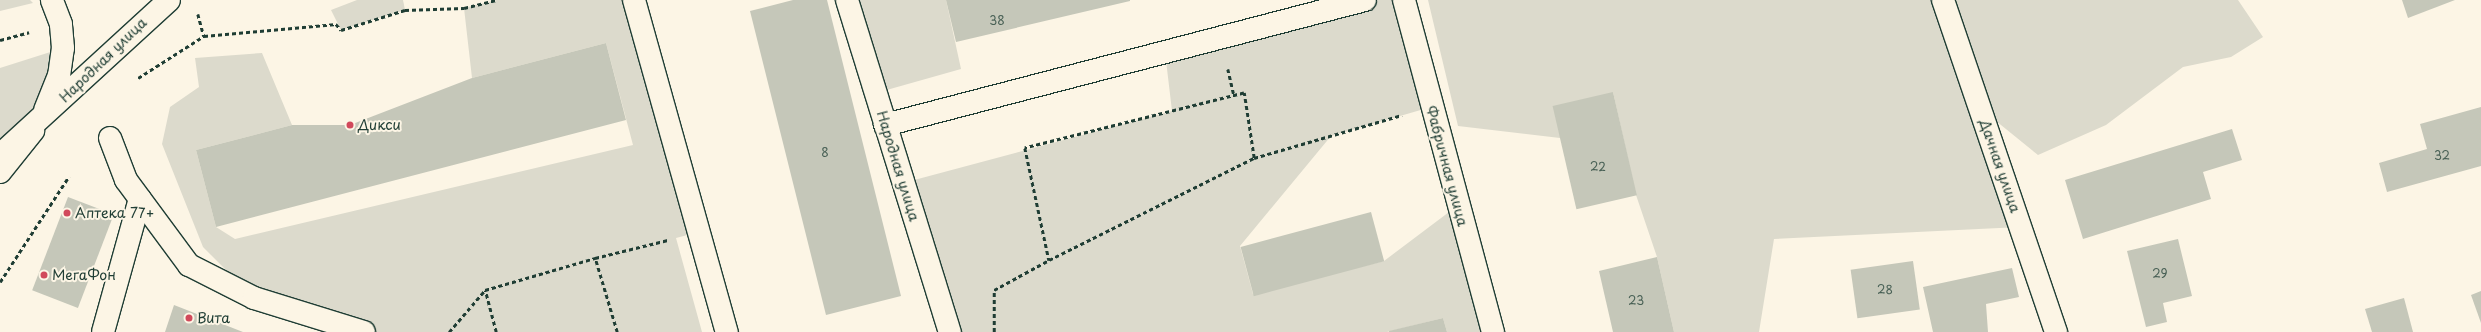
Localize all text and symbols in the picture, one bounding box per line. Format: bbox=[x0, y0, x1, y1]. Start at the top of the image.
street label: Народная улица bbox=[56, 14, 150, 106]
house number: 38 bbox=[989, 14, 1005, 28]
street label: Фабричная улица bbox=[1423, 104, 1471, 228]
street label: Народная улица bbox=[873, 108, 923, 224]
place label: Дикси bbox=[358, 117, 401, 133]
street label: Дачная улица bbox=[1976, 117, 2024, 215]
marker: Дикси bbox=[345, 120, 355, 130]
house number: 8 bbox=[821, 146, 829, 160]
house number: 32 bbox=[2434, 149, 2450, 163]
house number: 22 bbox=[1590, 160, 1606, 174]
place label: Аптека 77+ bbox=[75, 205, 154, 221]
marker: Аптека 77+ bbox=[62, 208, 72, 218]
place label: МегаФон bbox=[52, 267, 116, 283]
house number: 29 bbox=[2152, 267, 2168, 281]
marker: МегаФон bbox=[39, 270, 49, 280]
house number: 28 bbox=[1877, 283, 1893, 297]
house number: 23 bbox=[1628, 294, 1644, 308]
place label: Вита bbox=[197, 310, 230, 326]
marker: Вита bbox=[184, 313, 194, 323]

